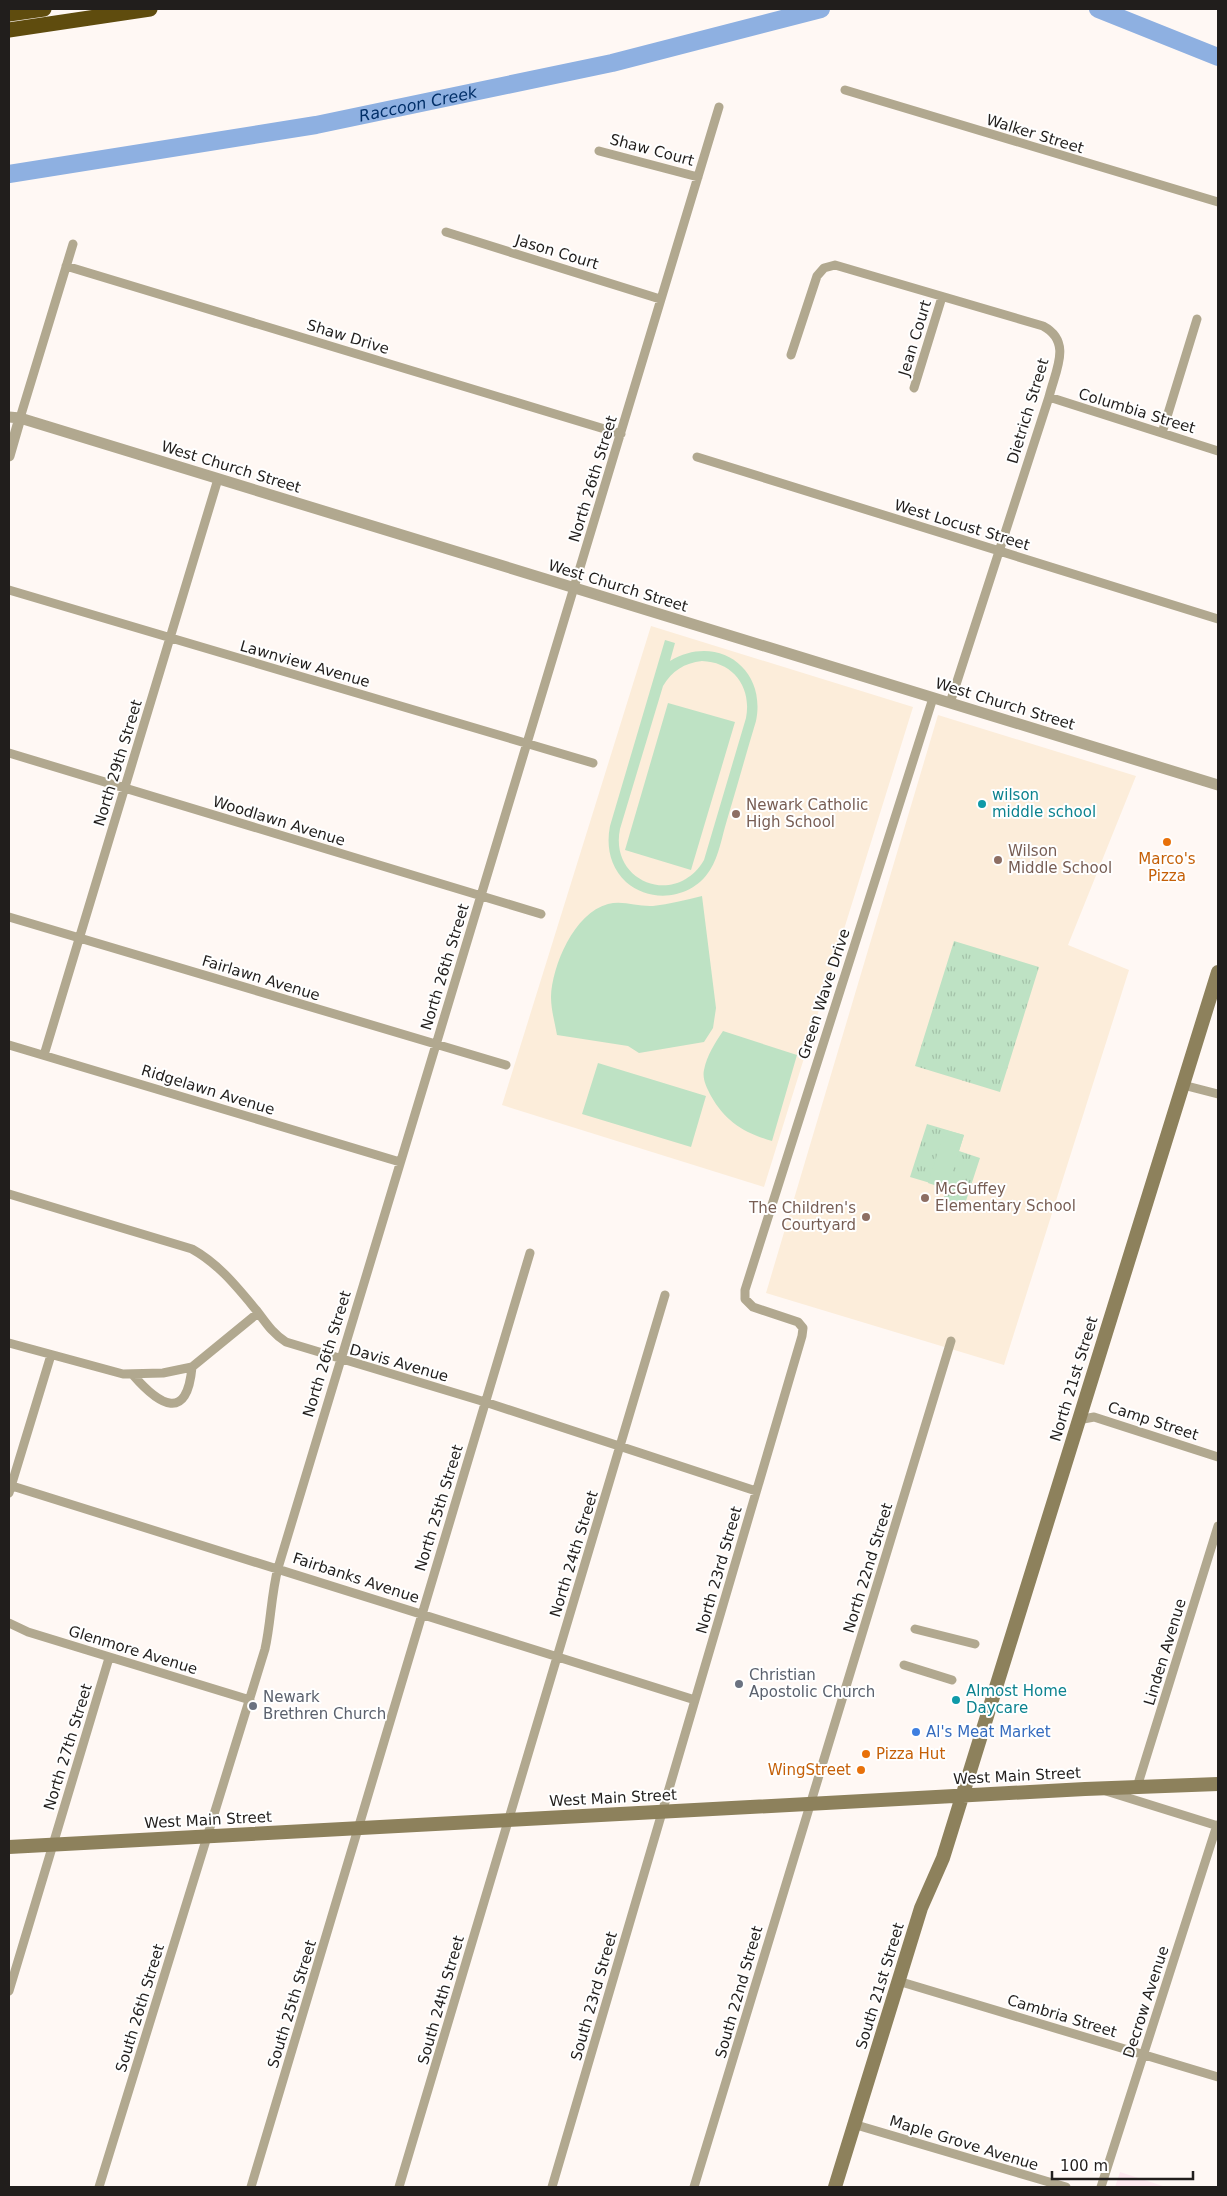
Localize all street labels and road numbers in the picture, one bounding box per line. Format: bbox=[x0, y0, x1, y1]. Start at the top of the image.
street label: Walker Street bbox=[984, 111, 1086, 157]
street label: Shaw Court bbox=[608, 130, 696, 170]
street label: Jason Court bbox=[512, 231, 601, 273]
street label: Jean Court bbox=[895, 298, 935, 379]
street label: Shaw Drive bbox=[305, 316, 391, 358]
street label: Dietrich Street bbox=[1003, 356, 1053, 466]
street label: Columbia Street bbox=[1076, 385, 1198, 437]
street label: North 26th Street bbox=[565, 413, 621, 545]
street label: West Church Street bbox=[159, 437, 303, 497]
street label: West Locust Street bbox=[892, 496, 1032, 554]
street label: West Church Street bbox=[546, 556, 690, 616]
street label: Lawnview Avenue bbox=[238, 637, 372, 691]
street label: West Church Street bbox=[933, 674, 1077, 734]
street label: North 29th Street bbox=[90, 697, 146, 829]
street label: Woodlawn Avenue bbox=[211, 792, 347, 850]
street label: North 26th Street bbox=[417, 901, 473, 1033]
street label: Green Wave Drive bbox=[794, 926, 854, 1062]
street label: Fairlawn Avenue bbox=[200, 951, 322, 1005]
street label: Ridgelawn Avenue bbox=[139, 1061, 277, 1119]
street label: North 26th Street bbox=[299, 1288, 355, 1420]
street label: North 21st Street bbox=[1046, 1314, 1102, 1444]
street label: Davis Avenue bbox=[347, 1340, 451, 1386]
street label: Camp Street bbox=[1105, 1398, 1201, 1444]
street label: North 25th Street bbox=[411, 1442, 467, 1574]
street label: North 24th Street bbox=[546, 1488, 602, 1620]
street label: North 22nd Street bbox=[840, 1501, 896, 1635]
street label: North 23rd Street bbox=[692, 1504, 746, 1636]
street label: Fairbanks Avenue bbox=[290, 1549, 422, 1607]
street label: Linden Avenue bbox=[1140, 1596, 1190, 1708]
street label: Glenmore Avenue bbox=[66, 1622, 200, 1678]
street label: North 27th Street bbox=[40, 1681, 96, 1813]
street label: West Main Street bbox=[953, 1764, 1081, 1788]
street label: West Main Street bbox=[549, 1786, 677, 1810]
street label: West Main Street bbox=[144, 1808, 272, 1832]
street label: South 21st Street bbox=[852, 1920, 908, 2052]
street label: South 22nd Street bbox=[711, 1924, 767, 2060]
street label: South 23rd Street bbox=[567, 1929, 621, 2063]
street label: South 24th Street bbox=[414, 1933, 468, 2066]
street label: South 25th Street bbox=[264, 1938, 320, 2070]
street label: South 26th Street bbox=[112, 1942, 168, 2074]
street label: Decrow Avenue bbox=[1119, 1944, 1173, 2060]
street label: Cambria Street bbox=[1005, 1991, 1119, 2041]
street label: Maple Grove Avenue bbox=[887, 2112, 1041, 2174]

